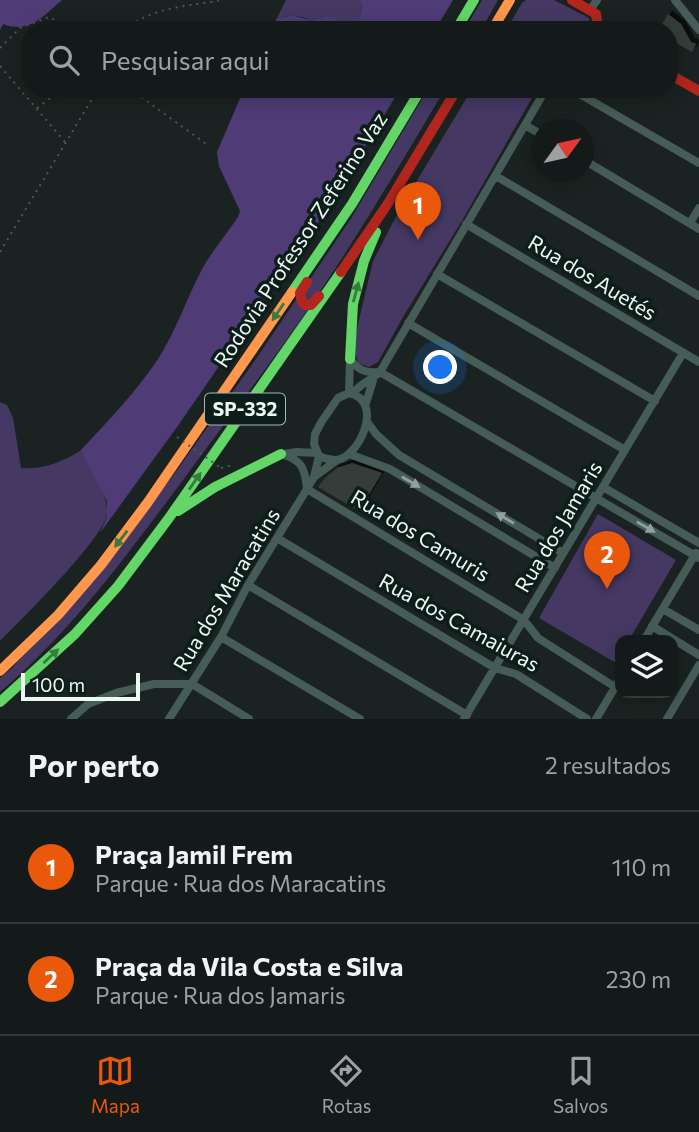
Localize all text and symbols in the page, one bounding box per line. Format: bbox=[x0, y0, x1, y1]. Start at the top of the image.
search box bbox=[21, 21, 678, 98]
icon: search bbox=[45, 41, 83, 79]
text: Pesquisar aqui bbox=[101, 44, 270, 75]
street label: Rodovia Professor Zeferino Vaz bbox=[208, 107, 392, 371]
north arrow bbox=[531, 119, 594, 182]
pin: 1 bbox=[395, 182, 441, 240]
street label: Rua dos Auetés bbox=[524, 229, 661, 325]
one-way arrow bbox=[351, 281, 362, 303]
one-way arrow bbox=[272, 302, 285, 322]
your location bbox=[423, 350, 457, 384]
road number: SP-332 bbox=[205, 394, 285, 424]
street label: Rua dos Jamaris bbox=[509, 456, 607, 596]
one-way arrow bbox=[188, 472, 202, 490]
one-way arrow bbox=[402, 476, 421, 488]
street label: Rua dos Camuris bbox=[347, 483, 495, 586]
street label: Rua dos Maracatins bbox=[167, 503, 284, 675]
one-way arrow bbox=[495, 512, 514, 524]
one-way arrow bbox=[636, 520, 655, 533]
one-way arrow bbox=[114, 530, 128, 548]
pin: 2 bbox=[584, 531, 630, 589]
street label: Rua dos Camaiuras bbox=[375, 567, 544, 676]
map controls bbox=[615, 635, 678, 698]
button: layers bbox=[615, 635, 678, 698]
one-way arrow bbox=[42, 649, 59, 665]
scale bar bbox=[21, 670, 140, 702]
text: 100 m bbox=[32, 673, 85, 696]
text: Por perto bbox=[28, 746, 160, 783]
text: 2 resultados bbox=[545, 751, 671, 779]
text: Praça Jamil Frem bbox=[95, 838, 293, 869]
text: 1 bbox=[46, 853, 56, 881]
text: 110 m bbox=[612, 853, 671, 881]
text: Parque · Rua dos Maracatins bbox=[95, 869, 386, 897]
text: Praça da Vila Costa e Silva bbox=[95, 950, 403, 981]
text: 2 bbox=[44, 965, 58, 993]
text: 230 m bbox=[606, 965, 671, 993]
text: Parque · Rua dos Jamaris bbox=[95, 981, 346, 1009]
tab: Mapa bbox=[91, 1052, 140, 1117]
tab: Rotas bbox=[322, 1052, 371, 1117]
tab: Salvos bbox=[553, 1052, 608, 1117]

